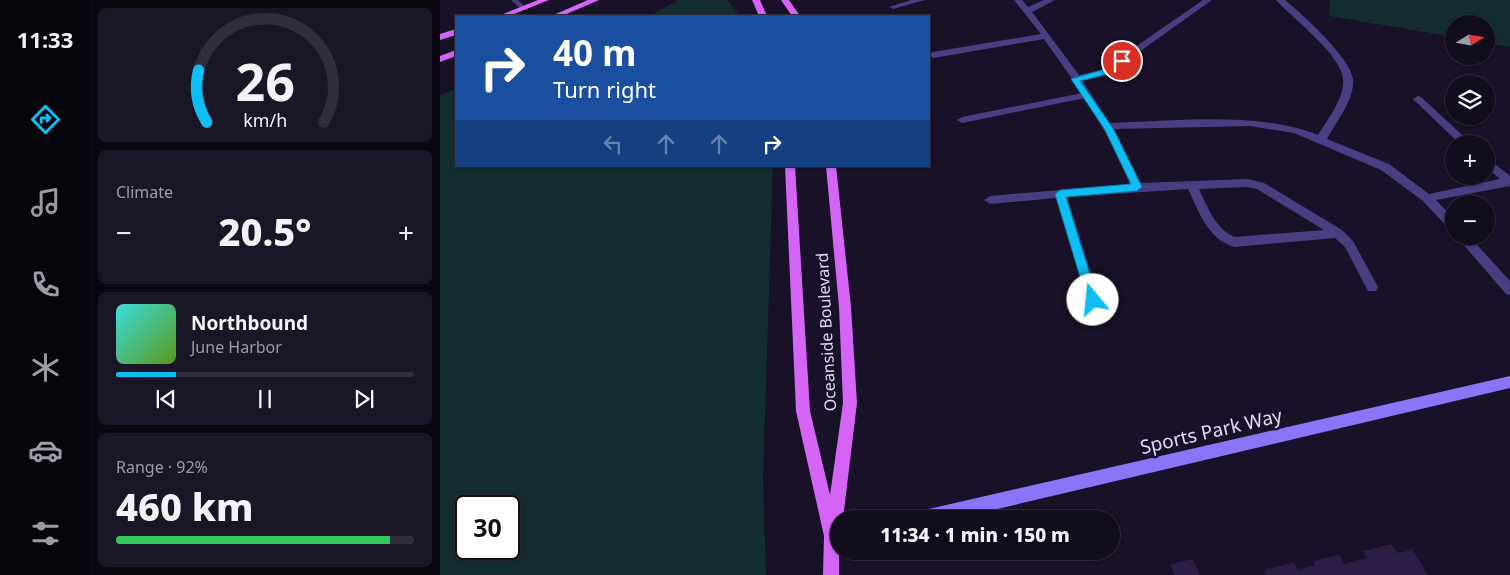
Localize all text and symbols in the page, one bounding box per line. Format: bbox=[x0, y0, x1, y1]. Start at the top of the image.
north arrow bbox=[1445, 15, 1495, 65]
map controls bbox=[1445, 15, 1495, 245]
text: 11:33 bbox=[17, 24, 73, 54]
text: 40 m bbox=[553, 29, 636, 76]
icon: right bbox=[470, 35, 535, 100]
pin bbox=[1101, 40, 1143, 82]
text: 26 bbox=[235, 45, 295, 116]
icon: arrive bbox=[1108, 47, 1136, 75]
text: Turn right bbox=[553, 74, 656, 104]
button: layers bbox=[1445, 75, 1495, 125]
icon: directions bbox=[28, 102, 63, 137]
text: km/h bbox=[243, 108, 287, 132]
icon: left bbox=[599, 130, 627, 158]
icon: ahead bbox=[652, 130, 680, 158]
icon: ahead bbox=[705, 130, 733, 158]
icon: right bbox=[758, 130, 786, 158]
button: + bbox=[1445, 135, 1495, 185]
text: Climate bbox=[116, 181, 173, 203]
icon: music bbox=[28, 185, 63, 220]
button: − bbox=[1445, 195, 1495, 245]
text: 20.5° bbox=[219, 205, 311, 257]
text: − bbox=[116, 213, 132, 251]
text: + bbox=[398, 213, 414, 251]
street label: Oceanside Boulevard bbox=[811, 252, 841, 412]
icon: phone bbox=[28, 267, 63, 302]
position arrow bbox=[1066, 273, 1118, 325]
text: Northbound bbox=[191, 310, 308, 336]
text: June Harbor bbox=[191, 336, 282, 358]
icon: climate bbox=[28, 350, 63, 385]
icon: previous bbox=[152, 385, 180, 413]
icon: pause bbox=[251, 385, 279, 413]
icon: next bbox=[350, 385, 378, 413]
street label: Sports Park Way bbox=[1137, 402, 1285, 460]
icon: car bbox=[28, 433, 63, 468]
text: Range · 92% bbox=[116, 456, 208, 478]
text: 460 km bbox=[116, 480, 254, 532]
speed limit sign: 30 bbox=[455, 495, 520, 560]
icon: filters bbox=[28, 516, 63, 551]
text: 11:34 · 1 min · 150 m bbox=[880, 522, 1070, 548]

